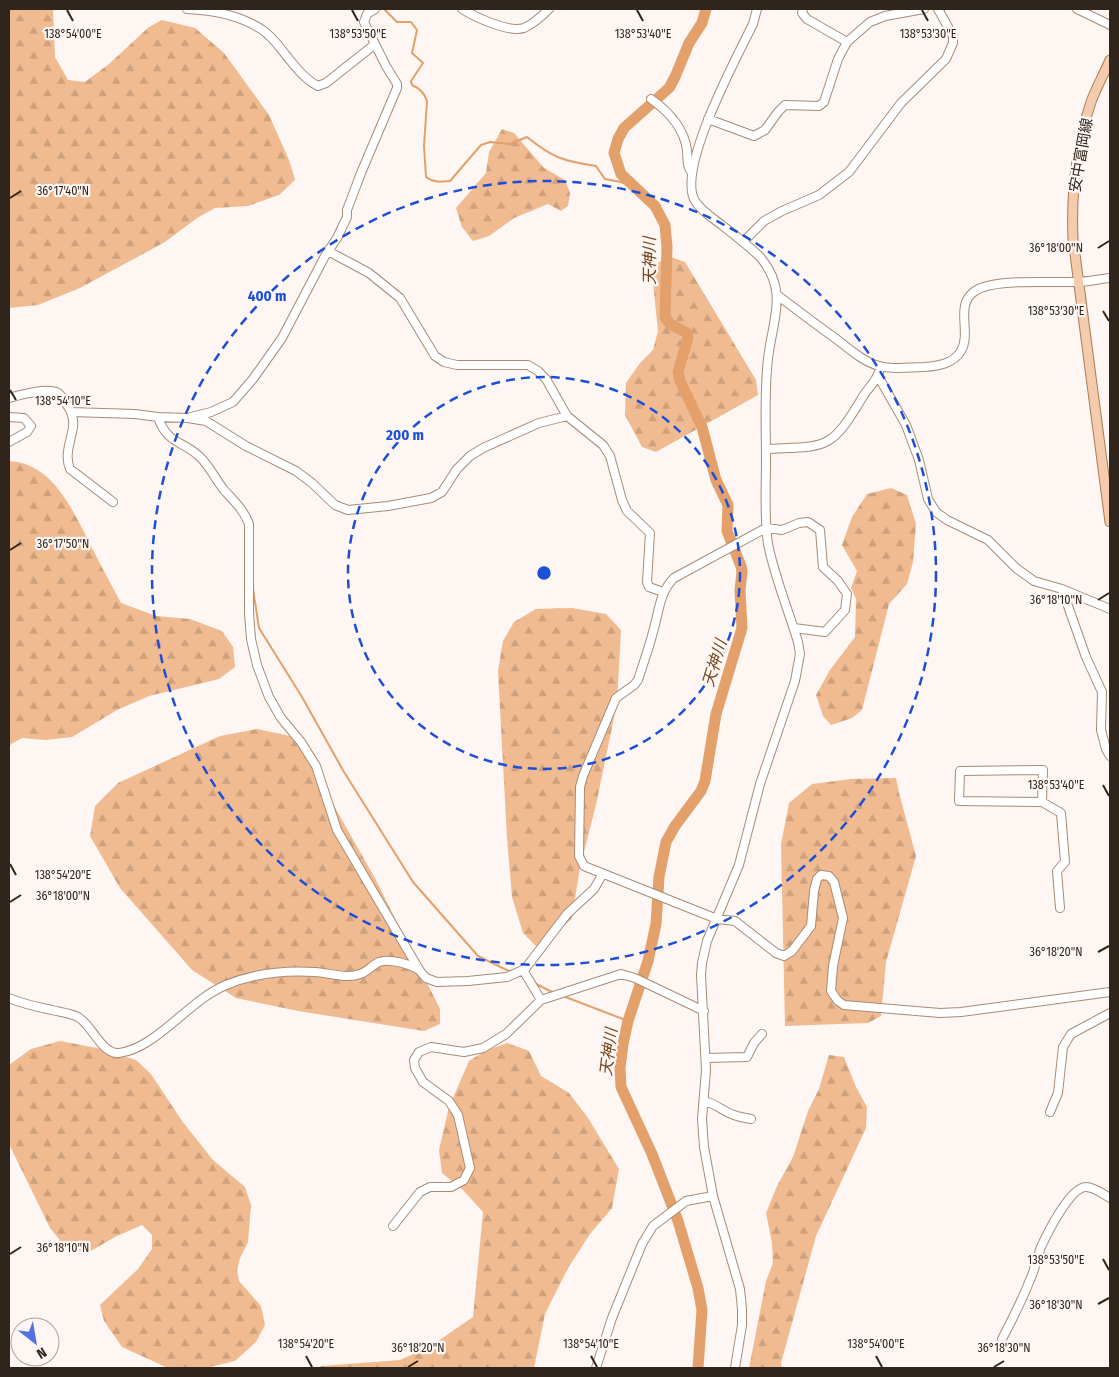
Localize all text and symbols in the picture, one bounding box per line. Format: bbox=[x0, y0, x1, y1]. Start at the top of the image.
text: 138°54'00"E bbox=[44, 27, 102, 41]
text: 138°53'50"E bbox=[330, 27, 387, 41]
text: 138°53'40"E bbox=[615, 27, 672, 41]
text: 138°53'30"E bbox=[900, 27, 957, 41]
street label: 安中富岡線 bbox=[1066, 116, 1096, 194]
text: 36°17'40"N bbox=[37, 184, 89, 198]
water label: 天神川 bbox=[640, 235, 659, 285]
text: 36°18'00"N bbox=[1029, 241, 1083, 255]
text: 400 m bbox=[248, 287, 286, 305]
text: 138°53'30"E bbox=[1028, 304, 1085, 318]
text: 138°54'10"E bbox=[35, 394, 91, 408]
text: 200 m bbox=[385, 426, 424, 444]
text: 36°17'50"N bbox=[37, 537, 89, 551]
centre of rings bbox=[535, 564, 553, 582]
text: 36°18'10"N bbox=[1030, 593, 1082, 607]
water label: 天神川 bbox=[698, 636, 731, 689]
text: 138°53'40"E bbox=[1028, 778, 1085, 792]
text: 138°54'20"E bbox=[35, 868, 92, 882]
text: 36°18'00"N bbox=[36, 889, 90, 903]
text: 36°18'20"N bbox=[1029, 945, 1083, 959]
water label: 天神川 bbox=[596, 1025, 621, 1077]
text: 36°18'10"N bbox=[37, 1241, 89, 1255]
text: 138°53'50"E bbox=[1028, 1253, 1085, 1267]
text: 36°18'30"N bbox=[1029, 1298, 1083, 1312]
north arrow bbox=[10, 1317, 60, 1367]
text: 138°54'20"E bbox=[278, 1337, 335, 1351]
text: 138°54'10"E bbox=[563, 1337, 619, 1351]
text: 138°54'00"E bbox=[847, 1337, 905, 1351]
text: 36°18'20"N bbox=[391, 1341, 445, 1355]
text: 36°18'30"N bbox=[977, 1341, 1031, 1355]
text: N bbox=[33, 1343, 49, 1362]

